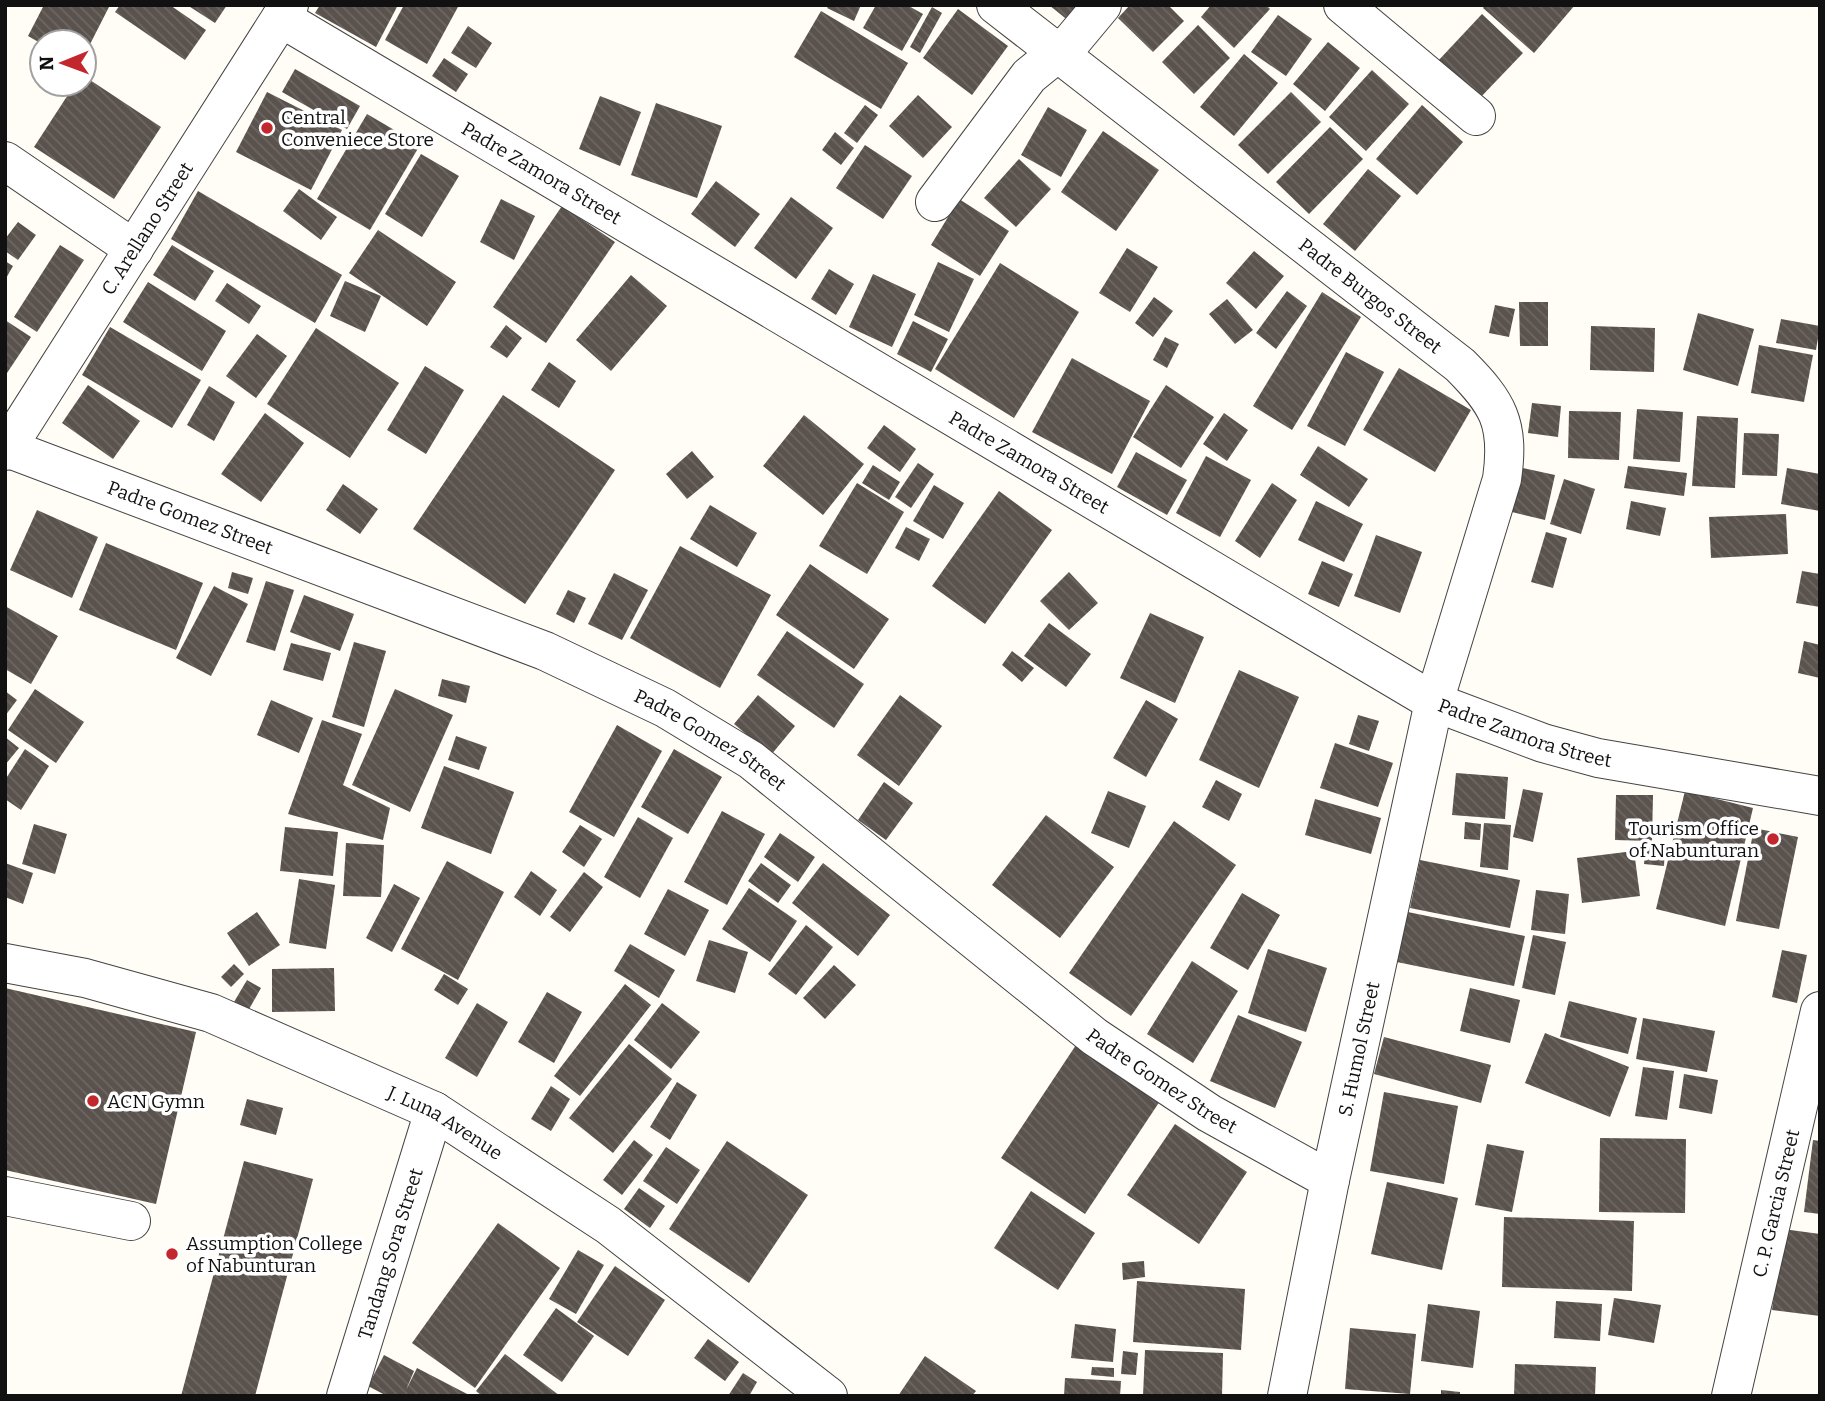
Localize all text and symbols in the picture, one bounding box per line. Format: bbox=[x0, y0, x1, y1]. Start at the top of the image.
north arrow bbox=[28, 28, 98, 98]
text: N bbox=[35, 55, 58, 71]
place label: Central Conveniece Store bbox=[281, 106, 434, 151]
street label: Padre Zamora Street bbox=[458, 116, 626, 229]
marker: Central Conveniece Store bbox=[259, 120, 275, 136]
street label: C. Arellano Street bbox=[96, 158, 198, 299]
street label: Padre Burgos Street bbox=[1295, 233, 1447, 358]
street label: Padre Zamora Street bbox=[945, 406, 1113, 518]
street label: Padre Gomez Street bbox=[105, 476, 276, 559]
street label: Padre Gomez Street bbox=[631, 684, 791, 795]
street label: Padre Zamora Street bbox=[1435, 693, 1614, 772]
place label: Tourism Office of Nabunturan bbox=[1628, 817, 1759, 862]
marker: Tourism Office of Nabunturan bbox=[1765, 831, 1781, 847]
street label: S. Humol Street bbox=[1333, 979, 1385, 1119]
street label: Padre Gomez Street bbox=[1082, 1023, 1241, 1138]
street label: J. Luna Avenue bbox=[383, 1080, 507, 1164]
place label: ACN Gymn bbox=[107, 1090, 205, 1113]
marker: ACN Gymn bbox=[85, 1093, 101, 1109]
street label: C. P. Garcia Street bbox=[1747, 1127, 1804, 1279]
street label: Tandang Sora Street bbox=[353, 1165, 427, 1342]
place label: Assumption College of Nabunturan bbox=[186, 1232, 363, 1277]
marker: Assumption College of Nabunturan bbox=[164, 1246, 180, 1262]

